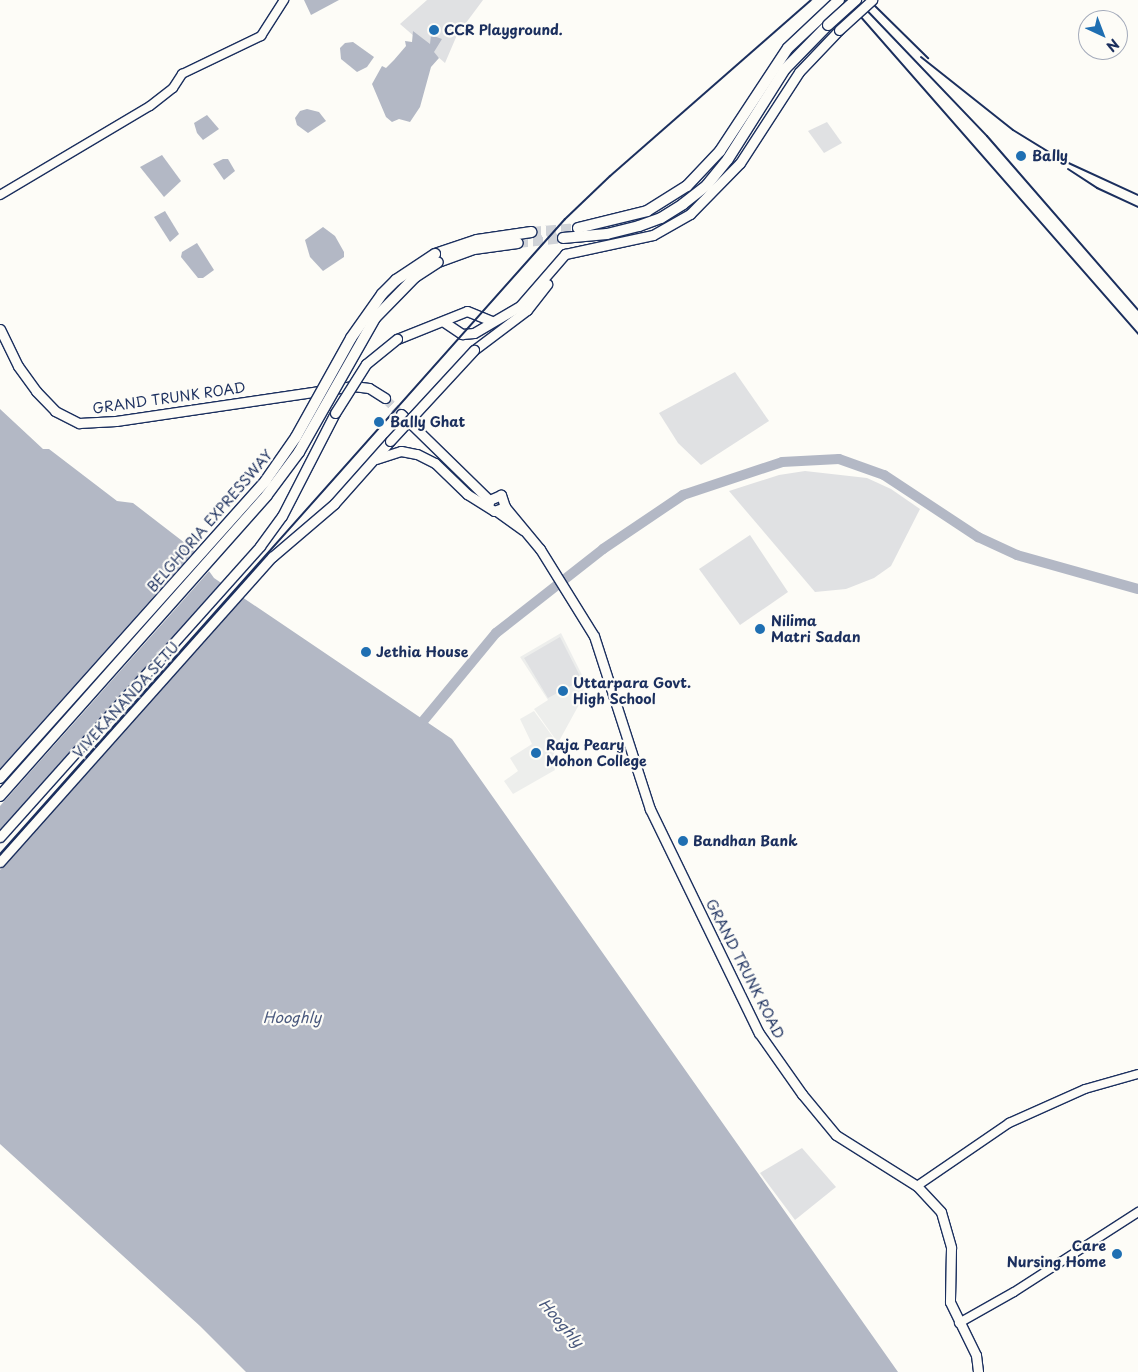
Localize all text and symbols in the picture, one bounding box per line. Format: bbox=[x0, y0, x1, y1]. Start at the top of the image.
north arrow bbox=[1078, 10, 1128, 60]
place label: CCR Playground. bbox=[444, 22, 563, 38]
marker: CCR Playground. bbox=[428, 24, 440, 36]
text: N bbox=[1102, 34, 1124, 57]
place label: Bally bbox=[1032, 148, 1068, 164]
marker: Bally bbox=[1014, 149, 1028, 163]
street label: GRAND TRUNK ROAD bbox=[91, 379, 247, 417]
place label: Bally Ghat bbox=[390, 414, 466, 430]
marker: Bally Ghat bbox=[372, 415, 386, 429]
street label: BELGHORIA EXPRESSWAY bbox=[144, 447, 276, 595]
place label: Nilima Matri Sadan bbox=[771, 613, 860, 646]
marker: Nilima Matri Sadan bbox=[753, 622, 767, 636]
street label: VIVEKANANDA SETU bbox=[70, 639, 182, 761]
place label: Jethia House bbox=[376, 644, 468, 660]
marker: Jethia House bbox=[360, 646, 372, 658]
place label: Uttarpara Govt. High School bbox=[573, 675, 691, 708]
marker: Uttarpara Govt. High School bbox=[557, 685, 569, 697]
place label: Raja Peary Mohon College bbox=[546, 737, 647, 770]
marker: Raja Peary Mohon College bbox=[530, 747, 542, 759]
place label: Bandhan Bank bbox=[693, 833, 798, 849]
marker: Bandhan Bank bbox=[677, 835, 689, 847]
street label: GRAND TRUNK ROAD bbox=[702, 896, 788, 1042]
water label: Hooghly bbox=[263, 1008, 321, 1026]
place label: Care Nursing Home bbox=[1006, 1238, 1106, 1270]
marker: Care Nursing Home bbox=[1110, 1247, 1124, 1261]
water label: Hooghly bbox=[536, 1294, 588, 1350]

